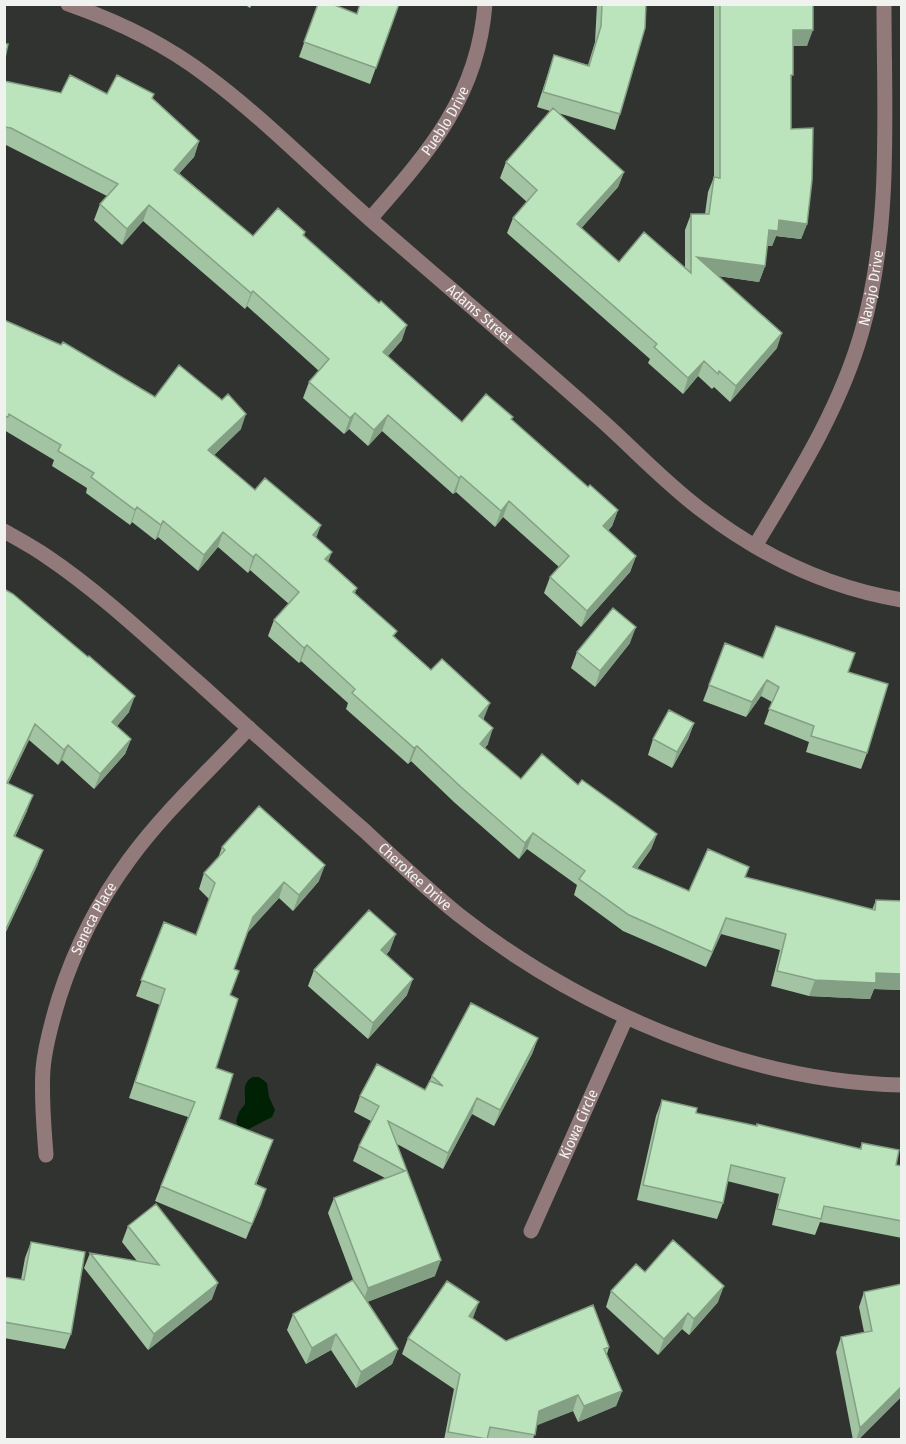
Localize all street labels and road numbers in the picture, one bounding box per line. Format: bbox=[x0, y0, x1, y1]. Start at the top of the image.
street label: Pueblo Drive bbox=[417, 83, 473, 159]
street label: Navajo Drive bbox=[855, 249, 887, 328]
street label: Adams Street bbox=[443, 280, 517, 347]
street label: Cherokee Drive bbox=[374, 839, 455, 914]
street label: Seneca Place bbox=[67, 879, 120, 957]
street label: Kiowa Circle bbox=[555, 1087, 602, 1162]

